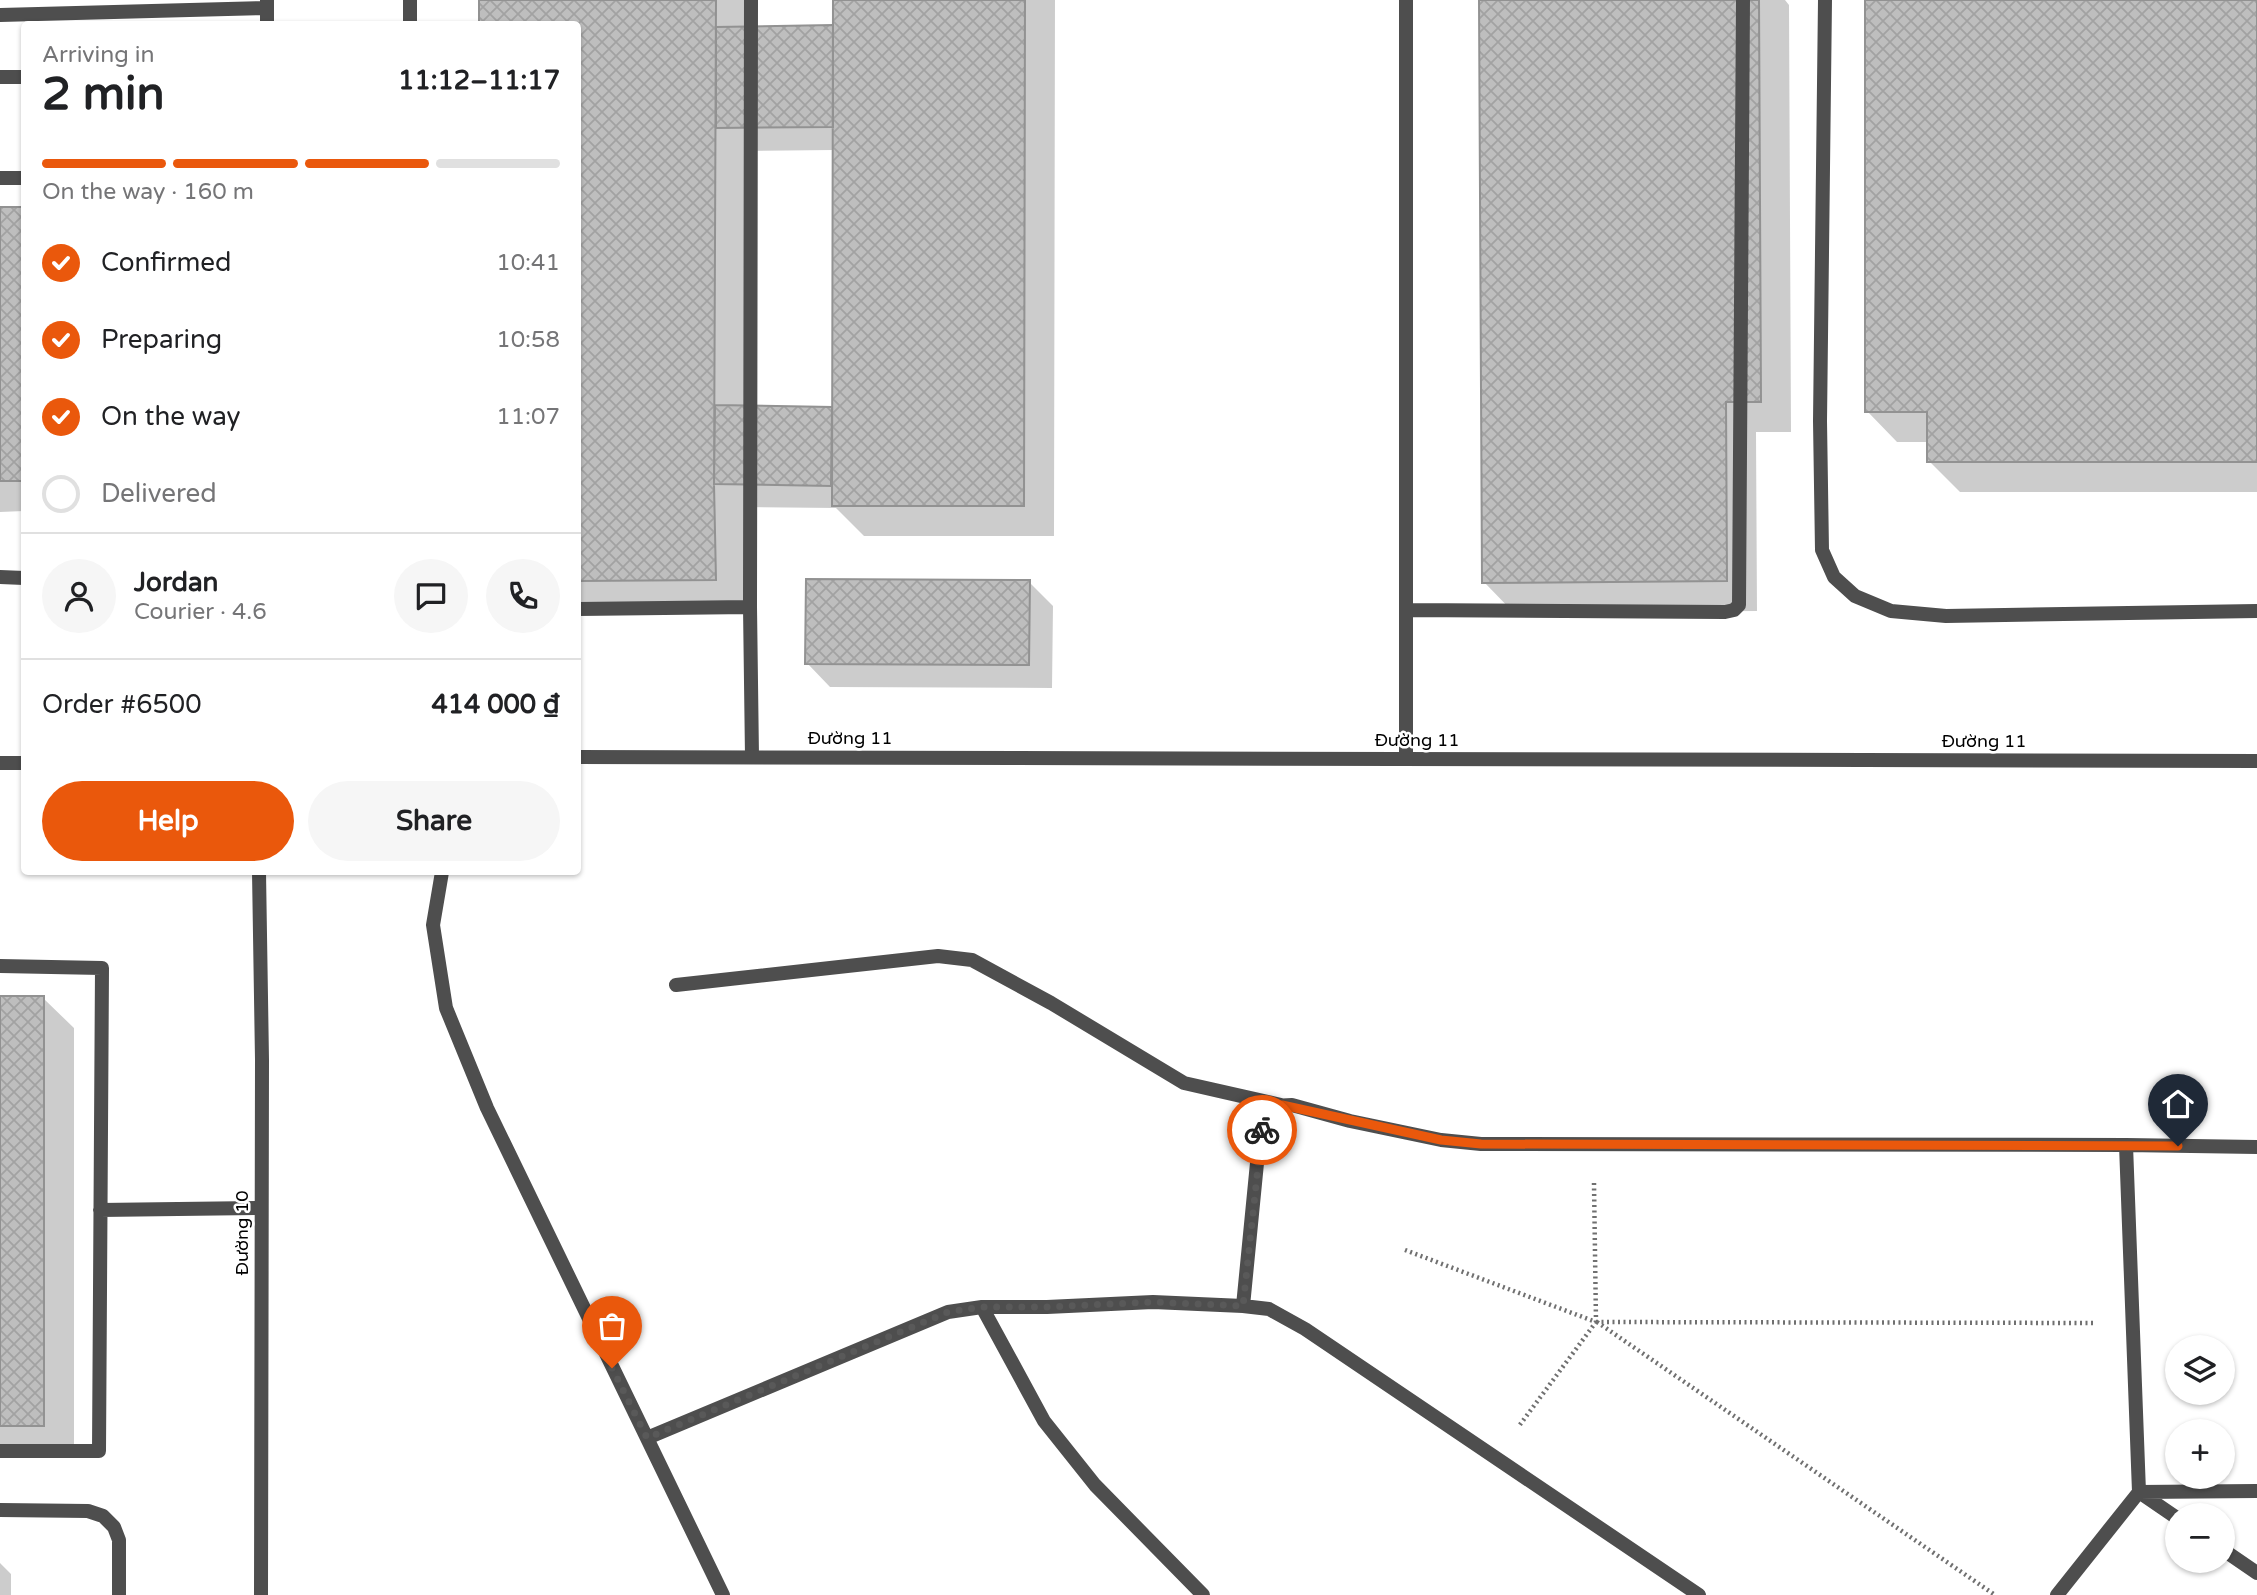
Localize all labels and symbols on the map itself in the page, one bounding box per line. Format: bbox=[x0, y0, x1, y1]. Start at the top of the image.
street label: Đường 11 bbox=[807, 727, 893, 749]
street label: Đường 11 bbox=[1374, 729, 1460, 751]
street label: Đường 11 bbox=[1941, 730, 2027, 752]
pin bbox=[2148, 1074, 2208, 1146]
courier bbox=[1227, 1095, 1297, 1165]
street label: Đường 10 bbox=[231, 1190, 253, 1276]
pin bbox=[582, 1296, 642, 1368]

